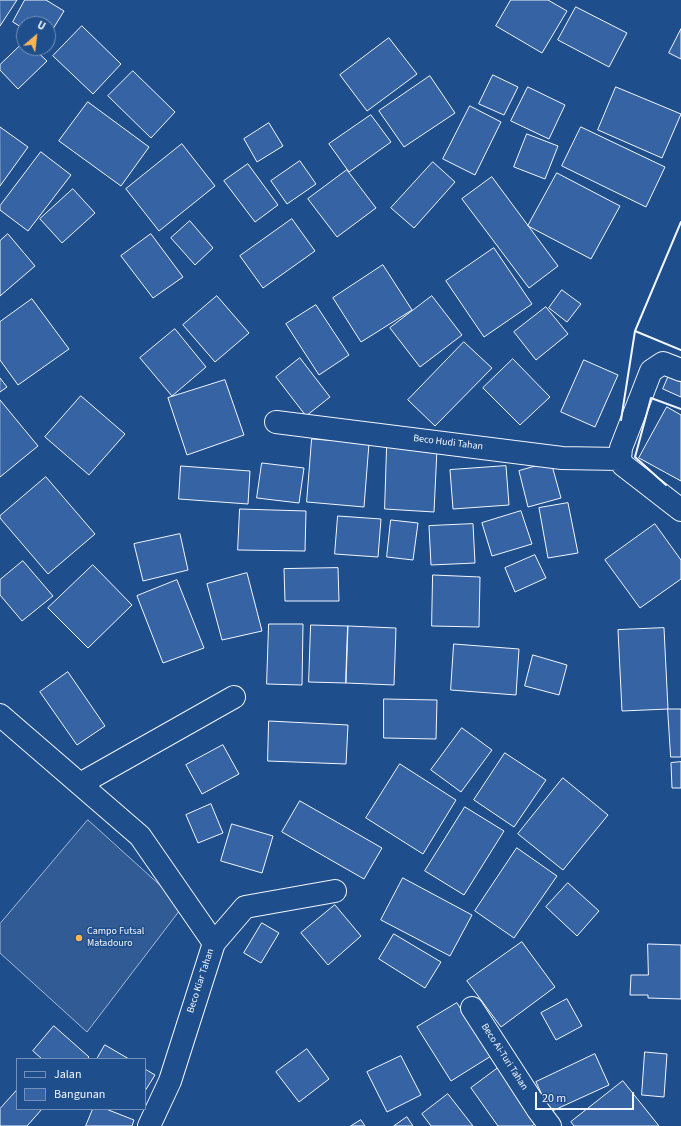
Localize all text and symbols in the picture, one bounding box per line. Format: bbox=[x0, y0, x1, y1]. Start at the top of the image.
north arrow bbox=[16, 16, 56, 56]
text: U bbox=[35, 18, 48, 34]
street label: Beco Hudi Tahan bbox=[412, 433, 484, 453]
place label: Campo Futsal Matadouro bbox=[87, 926, 144, 950]
marker: Campo Futsal Matadouro bbox=[74, 933, 84, 943]
street label: Beco Kiar Tahan bbox=[185, 947, 217, 1015]
street label: Beco Ai-Turi Tahan bbox=[478, 1021, 530, 1093]
legend bbox=[16, 1058, 146, 1110]
text: Jalan bbox=[54, 1066, 81, 1083]
scale bar bbox=[537, 1084, 636, 1110]
text: Bangunan bbox=[54, 1086, 105, 1103]
text: 20 m bbox=[542, 1090, 566, 1107]

